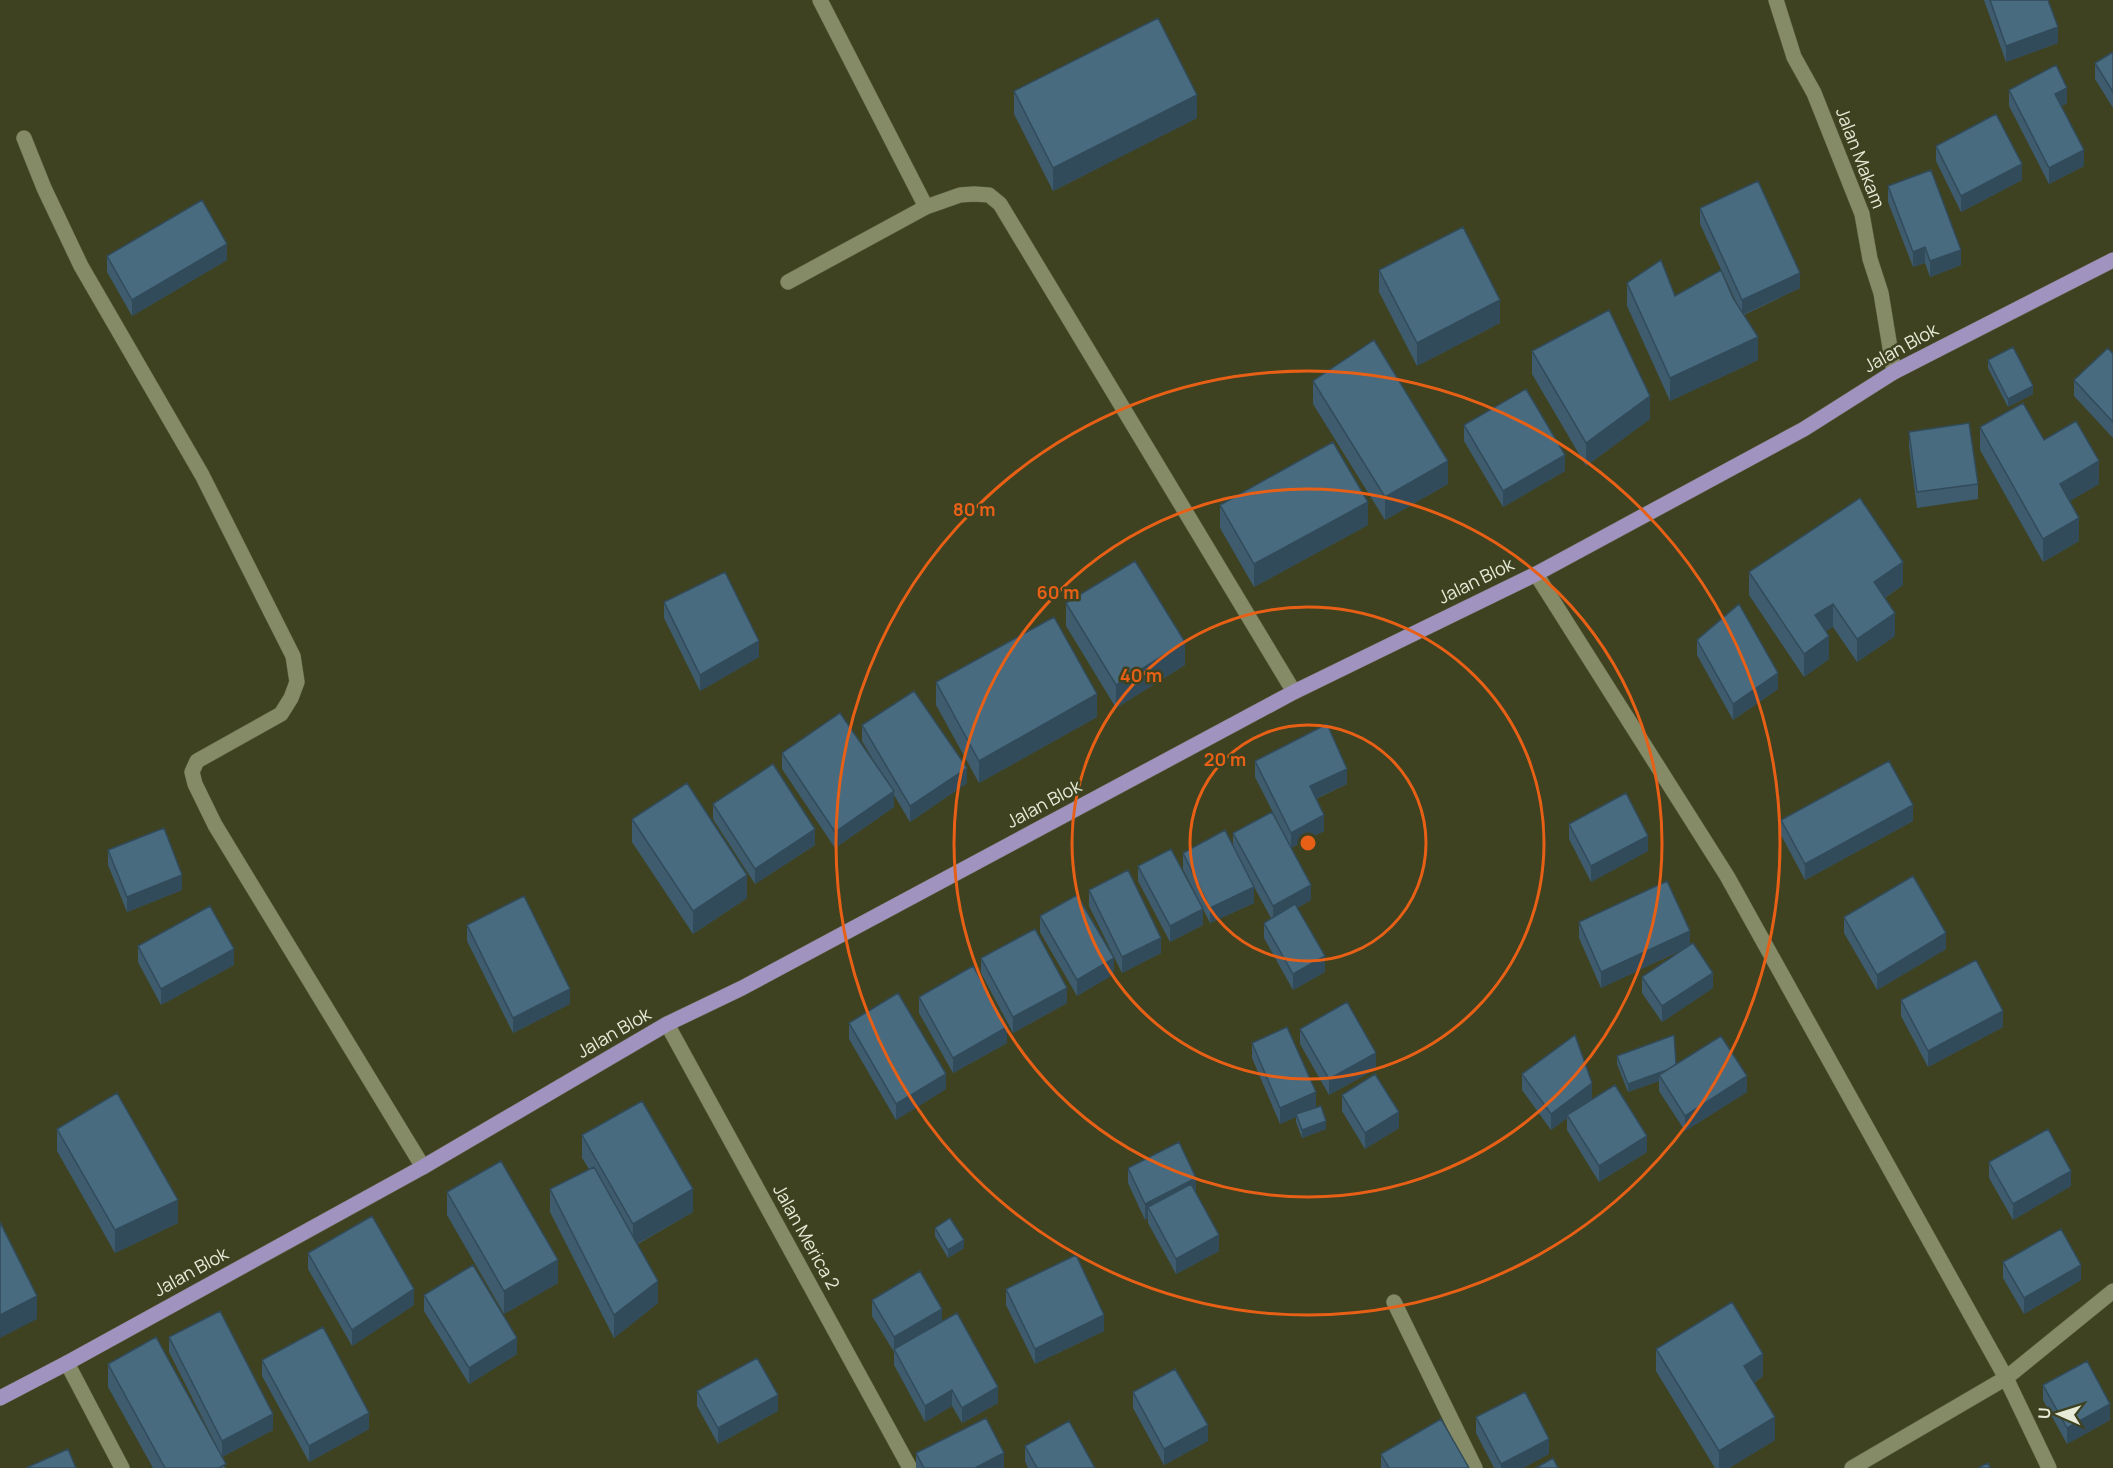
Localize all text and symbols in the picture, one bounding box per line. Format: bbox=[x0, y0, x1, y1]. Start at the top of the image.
street label: Jalan Makam bbox=[1831, 104, 1891, 211]
street label: Jalan Blok bbox=[1859, 316, 1943, 377]
text: 80 m bbox=[953, 497, 995, 521]
street label: Jalan Blok bbox=[1434, 551, 1518, 609]
text: 60 m bbox=[1037, 580, 1079, 604]
text: 40 m bbox=[1120, 663, 1162, 687]
text: 20 m bbox=[1204, 747, 1246, 771]
street label: Jalan Blok bbox=[1002, 773, 1086, 833]
centre of rings bbox=[1298, 833, 1318, 853]
street label: Jalan Blok bbox=[572, 1001, 656, 1063]
street label: Jalan Merica 2 bbox=[768, 1180, 846, 1293]
street label: Jalan Blok bbox=[149, 1240, 233, 1301]
north arrow bbox=[2029, 1384, 2089, 1444]
text: U bbox=[2033, 1407, 2055, 1420]

